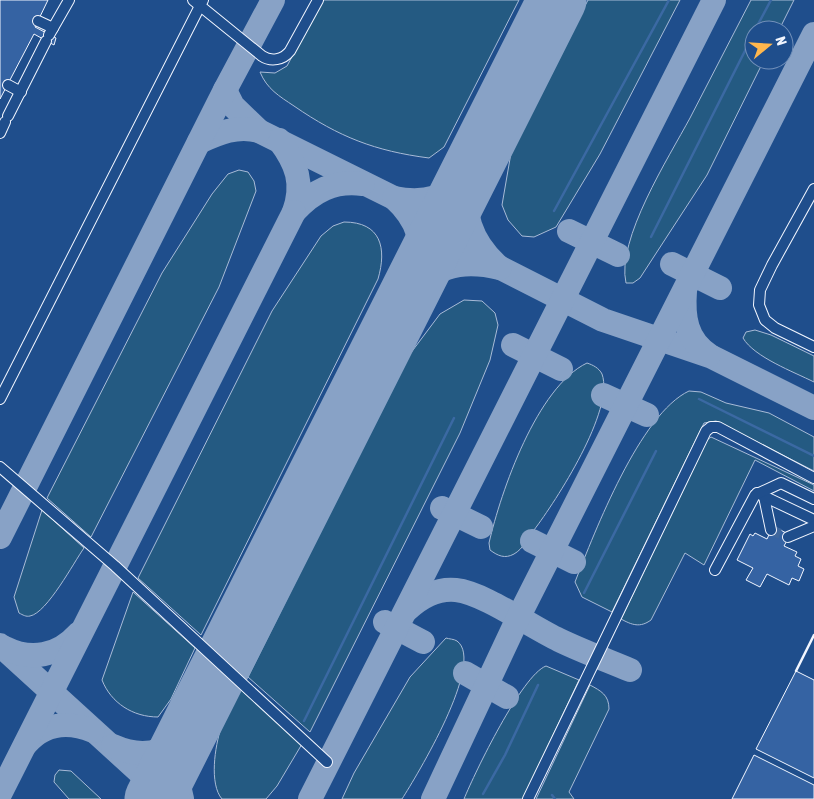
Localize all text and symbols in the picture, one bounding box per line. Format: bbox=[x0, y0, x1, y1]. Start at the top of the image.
north arrow bbox=[744, 20, 794, 70]
text: N bbox=[772, 35, 790, 47]

